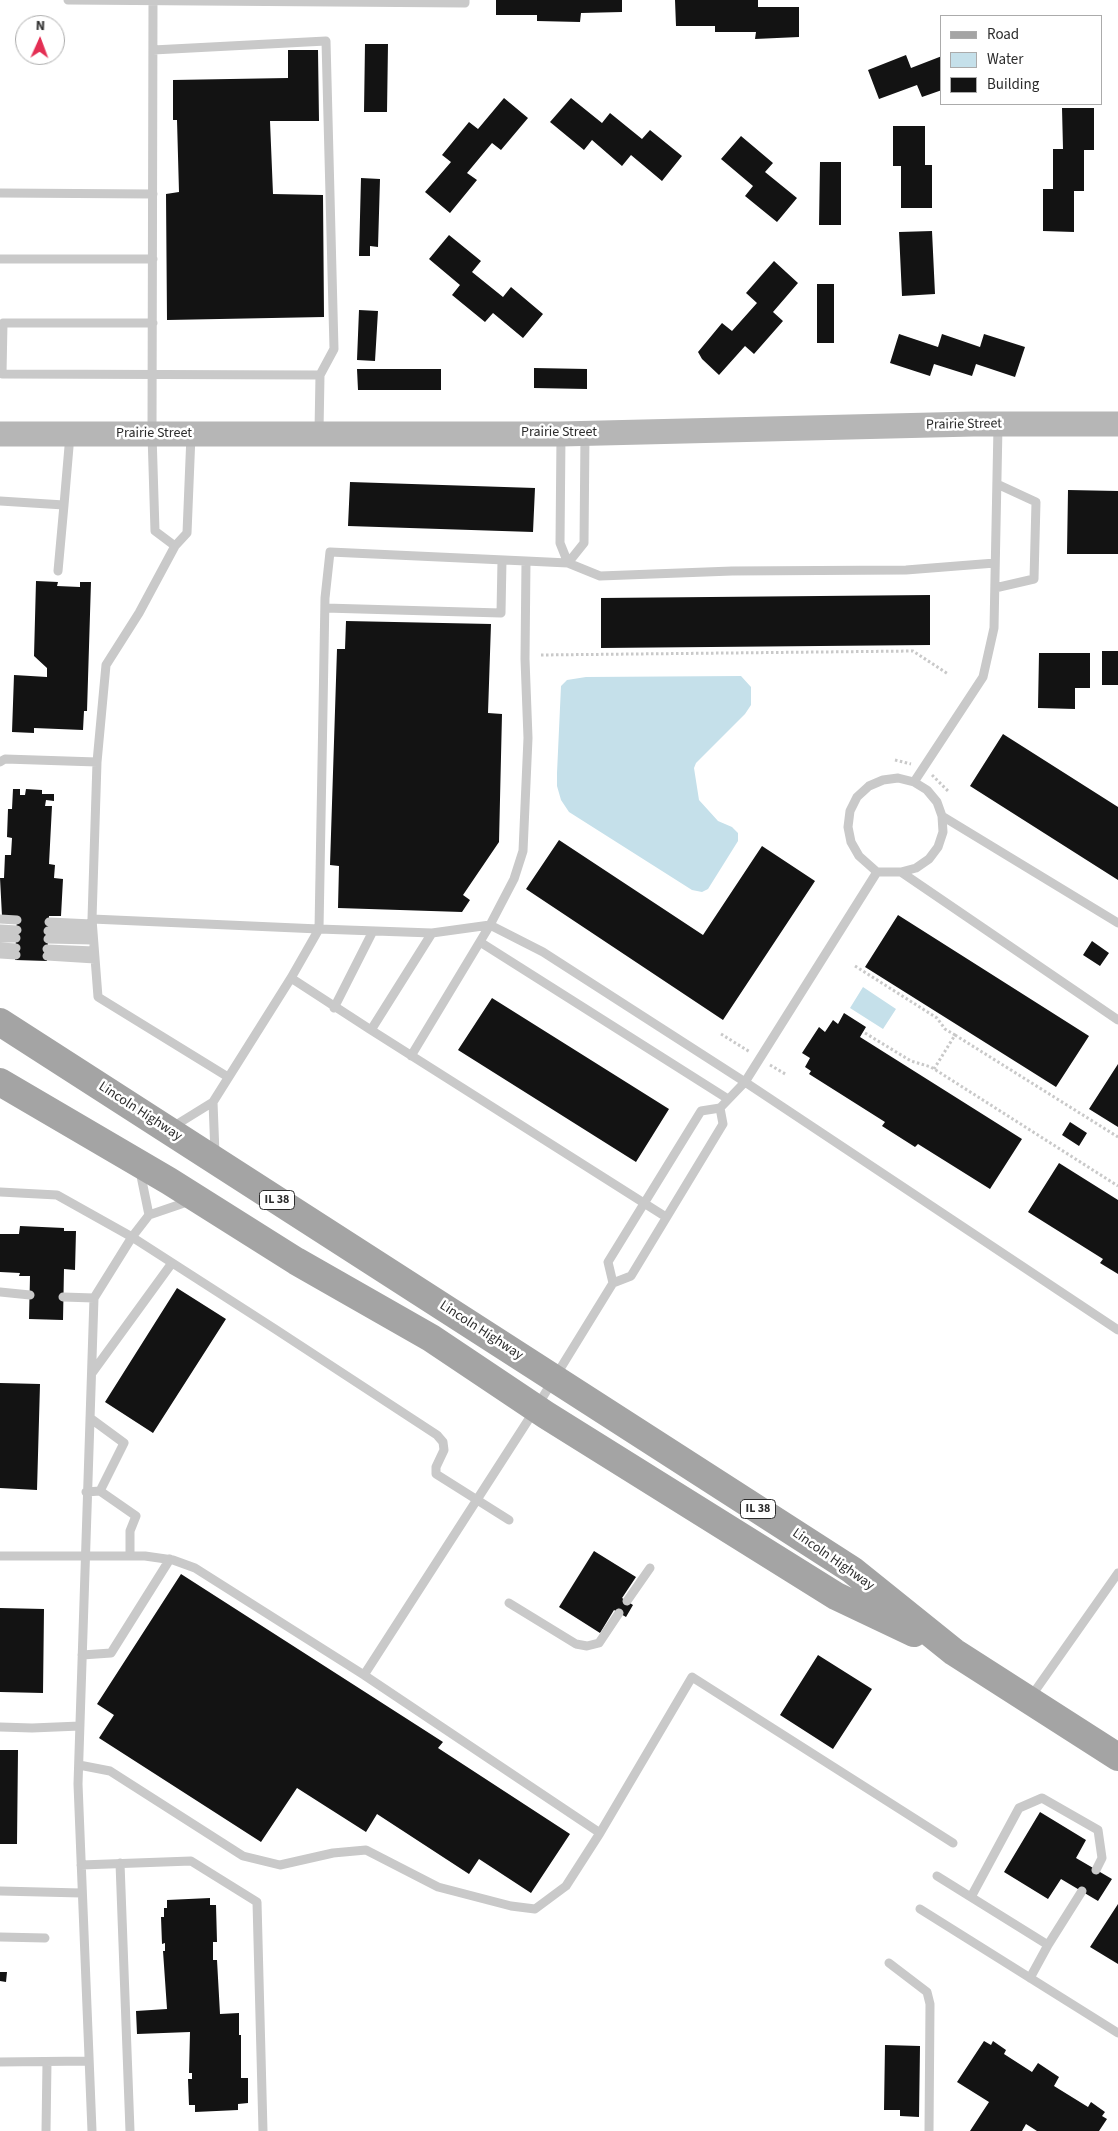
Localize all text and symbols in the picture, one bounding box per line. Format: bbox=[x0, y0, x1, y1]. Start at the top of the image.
north arrow bbox=[15, 15, 65, 65]
legend bbox=[940, 15, 1103, 105]
text: N bbox=[35, 16, 45, 36]
text: Road bbox=[987, 24, 1019, 45]
text: Water bbox=[987, 49, 1023, 70]
text: Building bbox=[987, 74, 1039, 95]
street label: Prairie Street bbox=[926, 416, 1002, 434]
street label: Prairie Street bbox=[521, 425, 597, 441]
street label: Prairie Street bbox=[116, 426, 192, 442]
street label: Lincoln Highway bbox=[95, 1079, 185, 1145]
road number: IL 38 bbox=[260, 1190, 294, 1210]
street label: Lincoln Highway bbox=[436, 1298, 526, 1364]
road number: IL 38 bbox=[740, 1500, 776, 1518]
street label: Lincoln Highway bbox=[789, 1525, 877, 1595]

